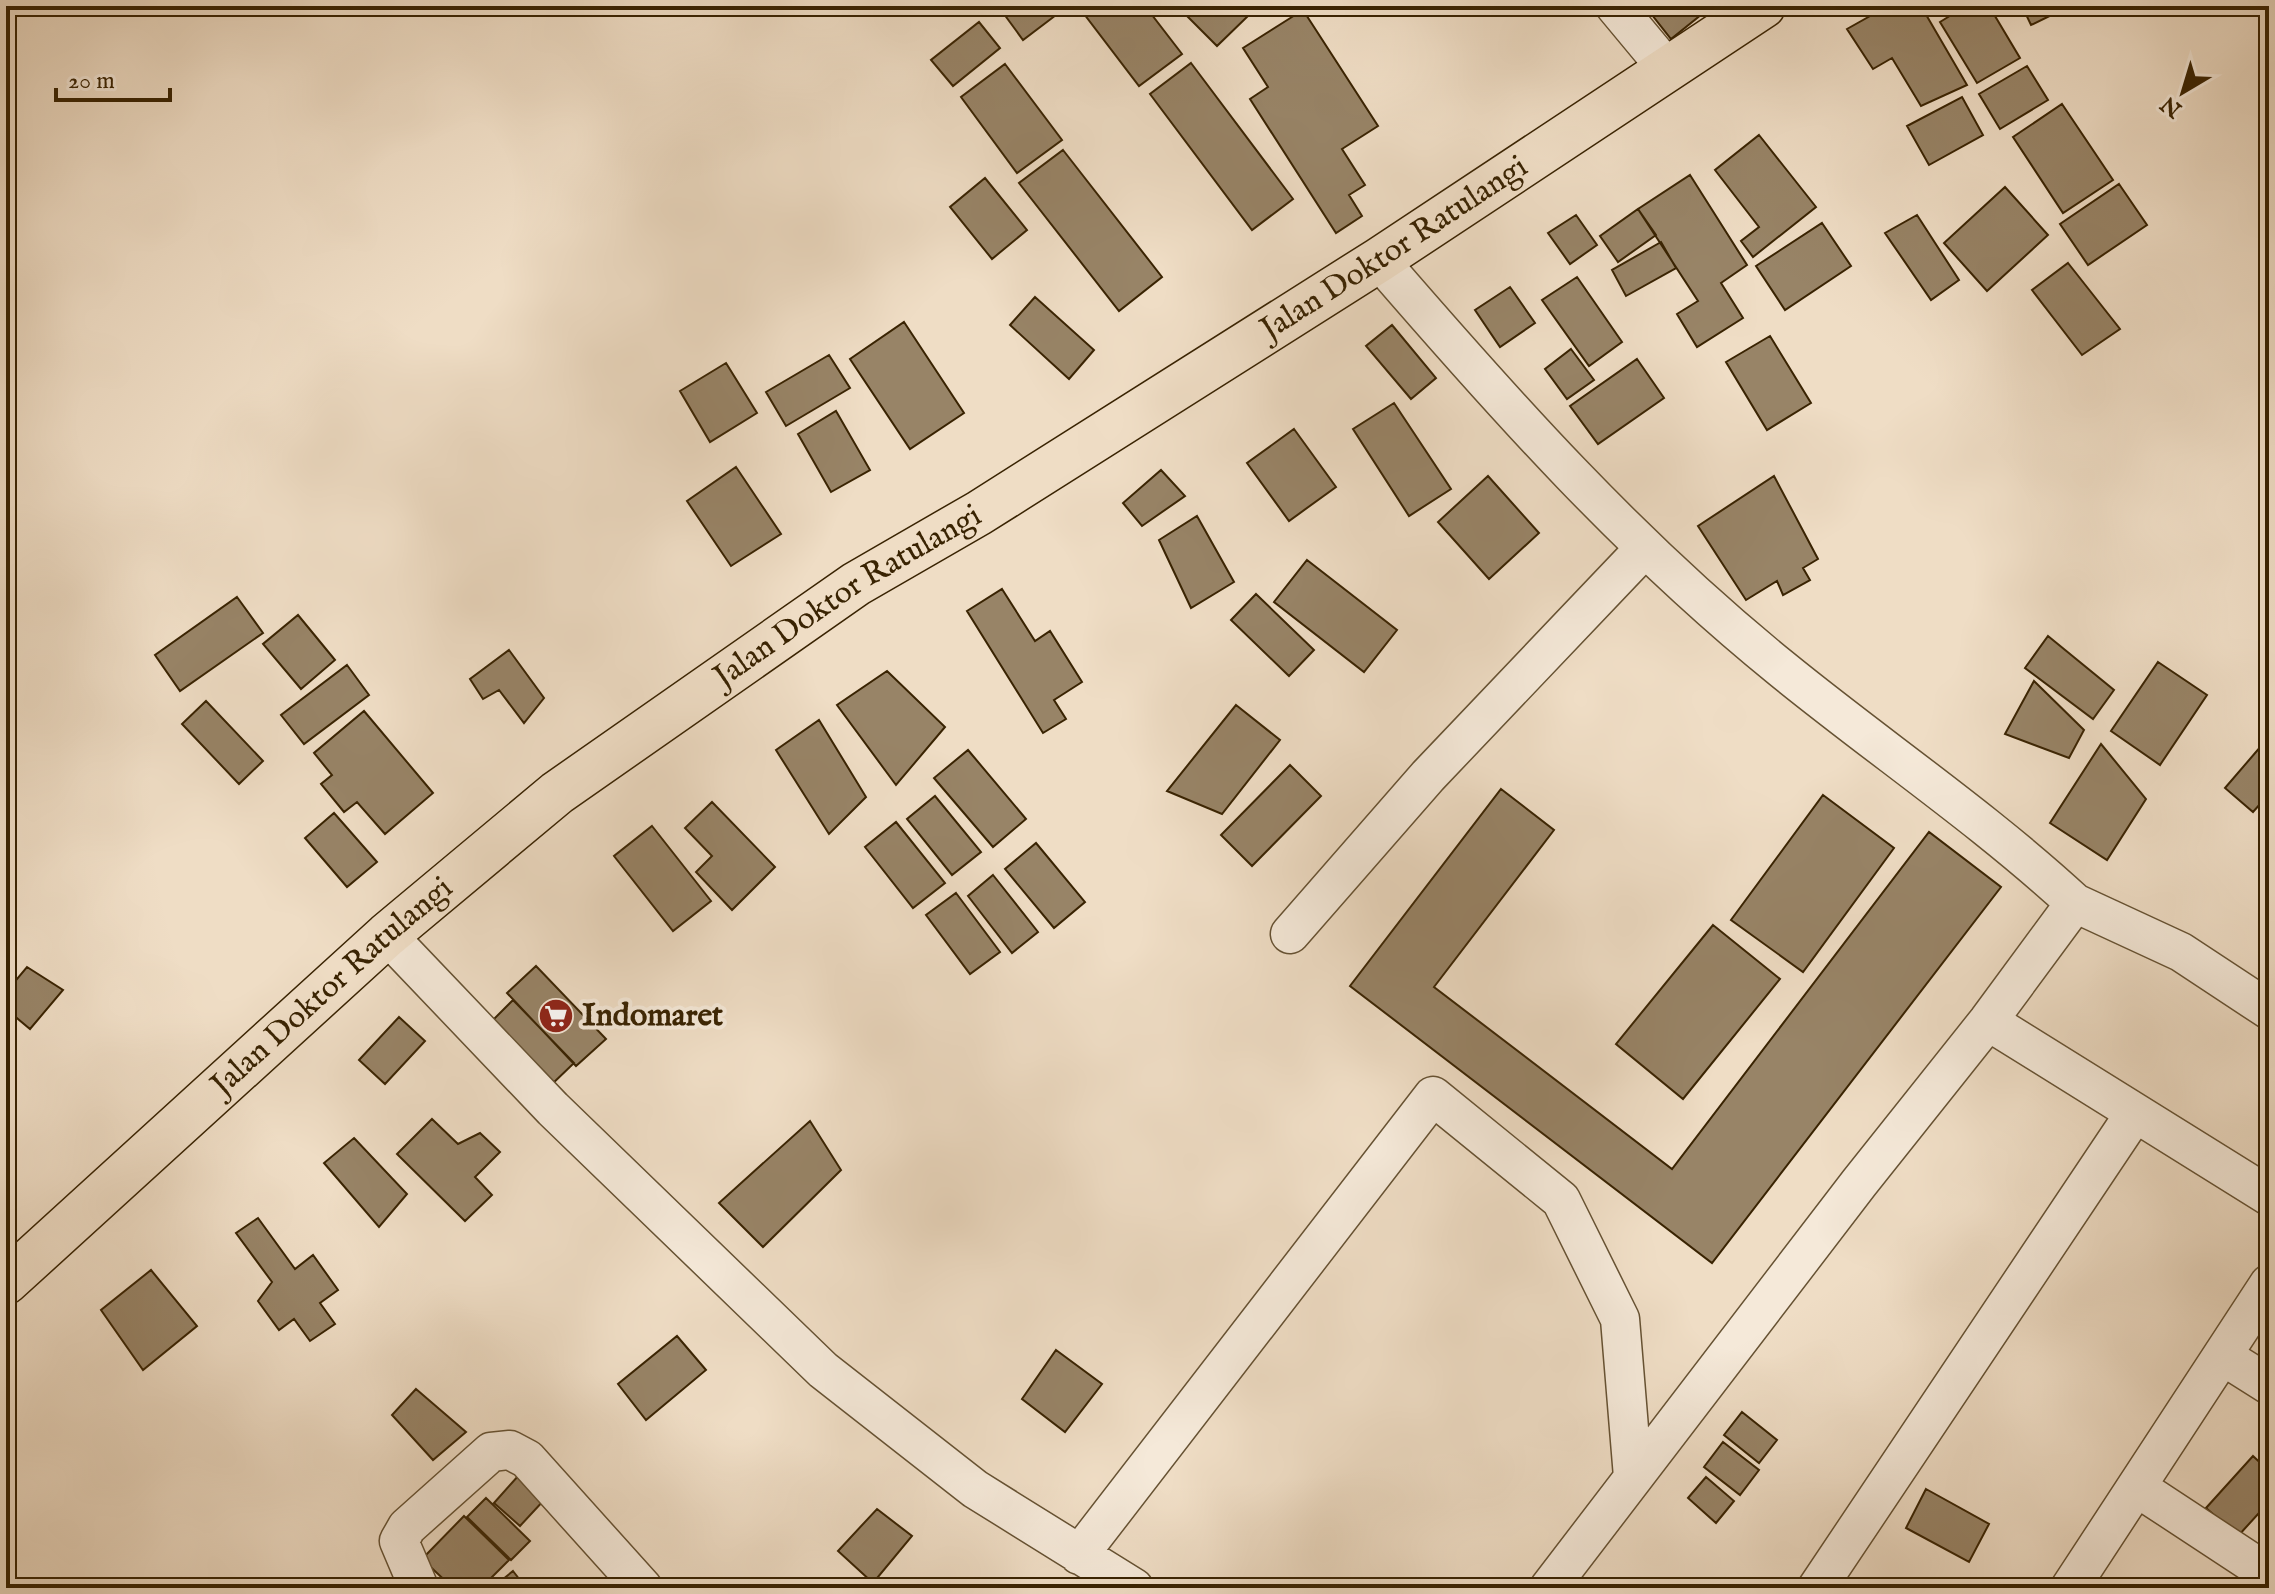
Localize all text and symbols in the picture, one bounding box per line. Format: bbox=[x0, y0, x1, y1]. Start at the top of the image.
scale bar bbox=[56, 52, 170, 102]
north arrow bbox=[2143, 52, 2223, 132]
text: 20 m bbox=[68, 66, 115, 97]
text: N bbox=[2156, 89, 2189, 124]
street label: Jalan Doktor Ratulangi bbox=[1250, 147, 1536, 352]
street label: Jalan Doktor Ratulangi bbox=[703, 495, 989, 699]
street label: Jalan Doktor Ratulangi bbox=[200, 868, 461, 1107]
place label: Indomaret bbox=[582, 996, 723, 1037]
supermarket icon: Indomaret bbox=[537, 997, 575, 1035]

